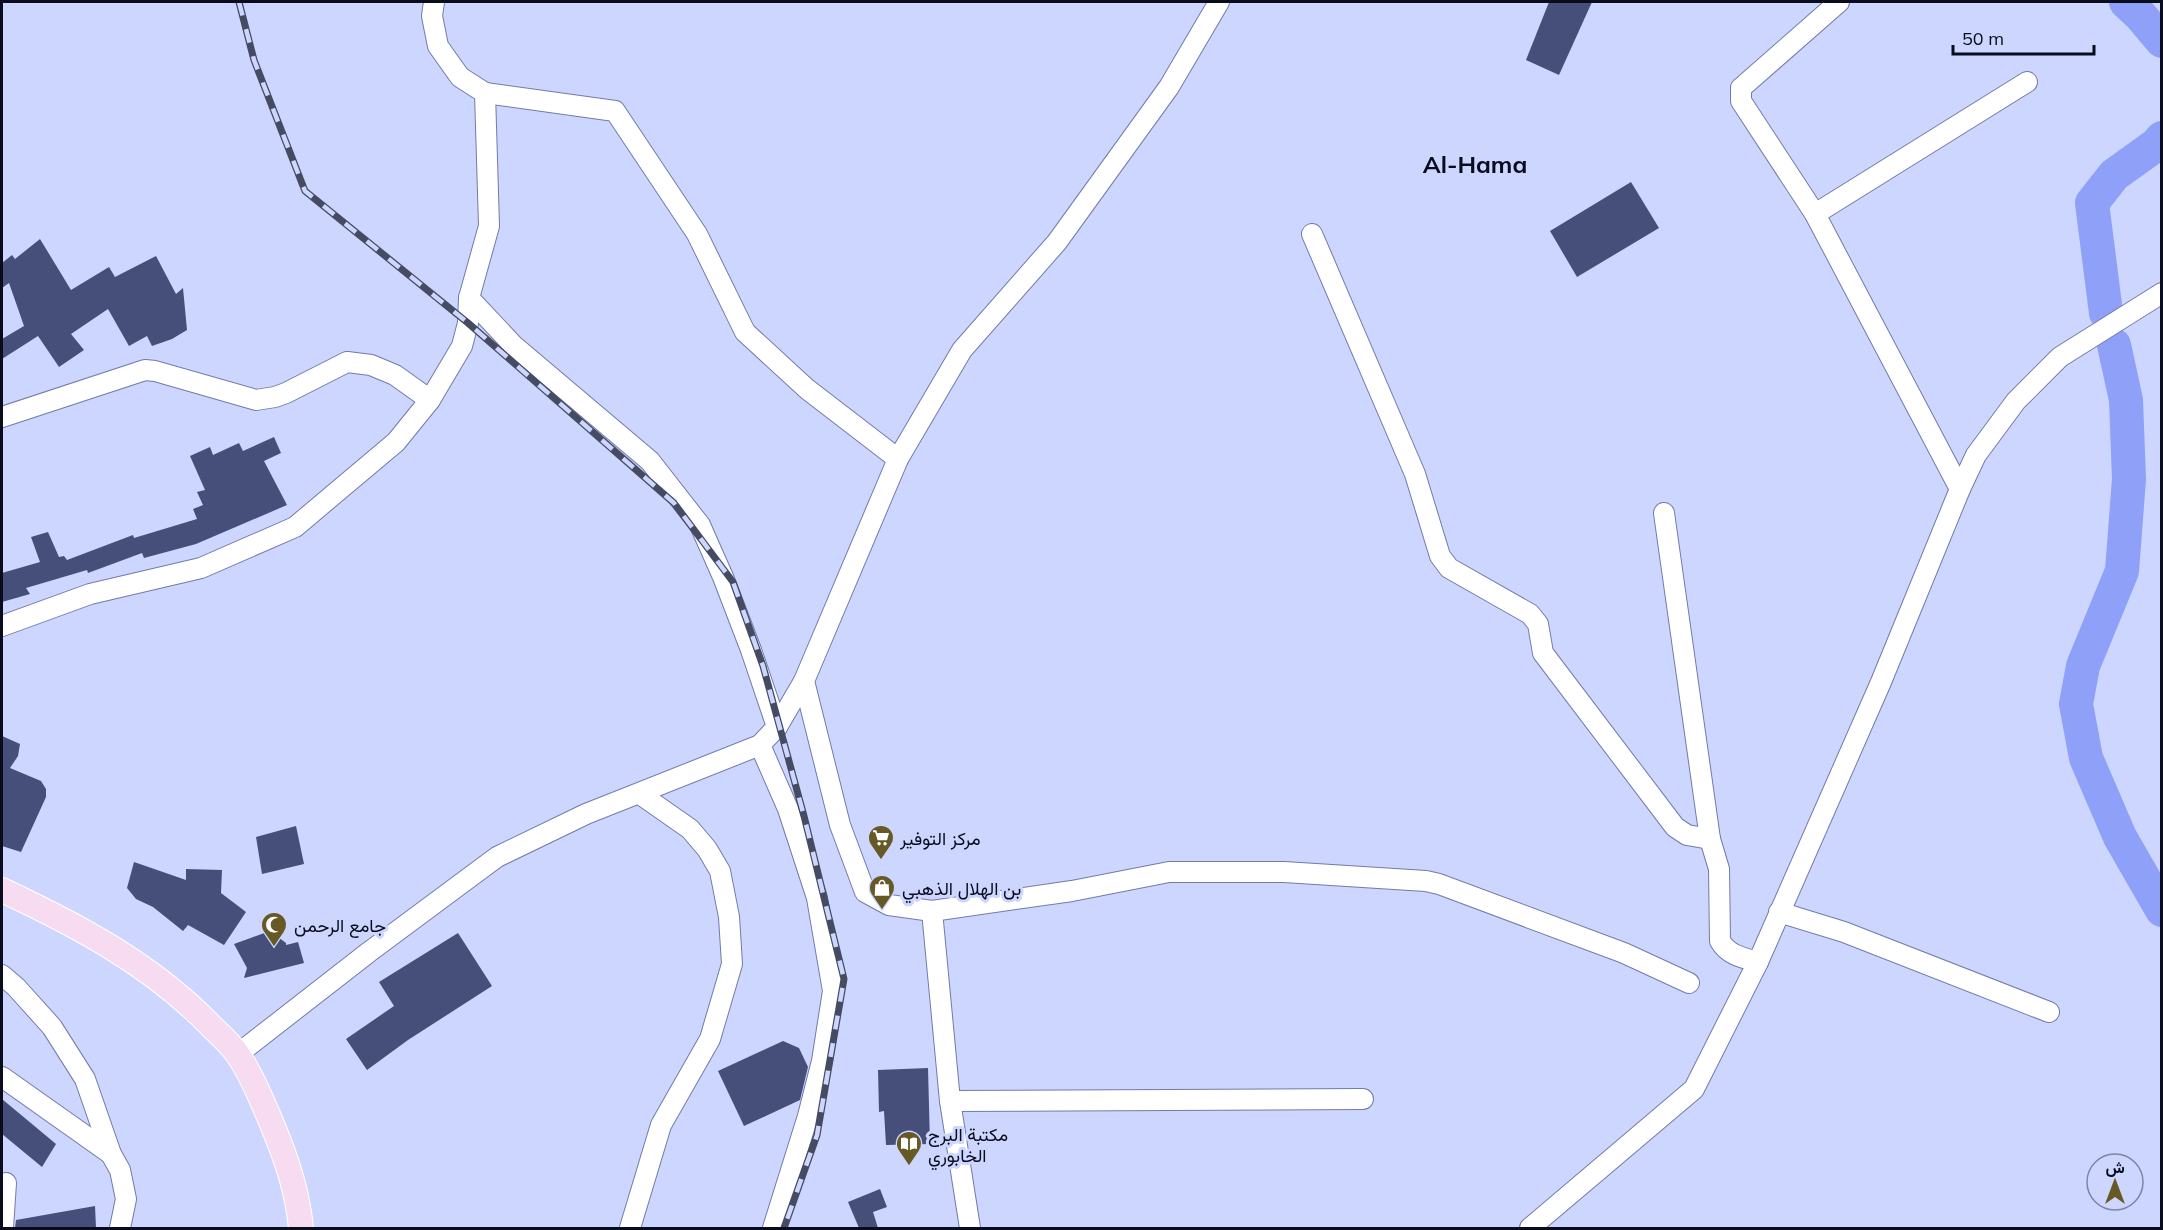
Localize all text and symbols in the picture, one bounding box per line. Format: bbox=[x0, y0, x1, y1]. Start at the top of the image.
scale bar bbox=[1953, 18, 2094, 56]
text: 50 m bbox=[1962, 27, 2004, 50]
district label: Al-Hama bbox=[1423, 149, 1527, 179]
supermarket icon: مركز التوفير bbox=[866, 823, 896, 861]
place label: مركز التوفير bbox=[899, 827, 981, 850]
shop icon: بن الهلال الذهبي bbox=[867, 873, 897, 911]
place label: بن الهلال الذهبي bbox=[902, 877, 1021, 904]
mosque icon: جامع الرحمن bbox=[259, 910, 289, 948]
place label: جامع الرحمن bbox=[294, 914, 386, 938]
place label: مكتبة البرج الخابوري bbox=[928, 1123, 1008, 1171]
library icon: مكتبة البرج الخابوري bbox=[894, 1129, 924, 1167]
north arrow bbox=[2085, 1152, 2145, 1212]
text: ش bbox=[2105, 1157, 2125, 1177]

